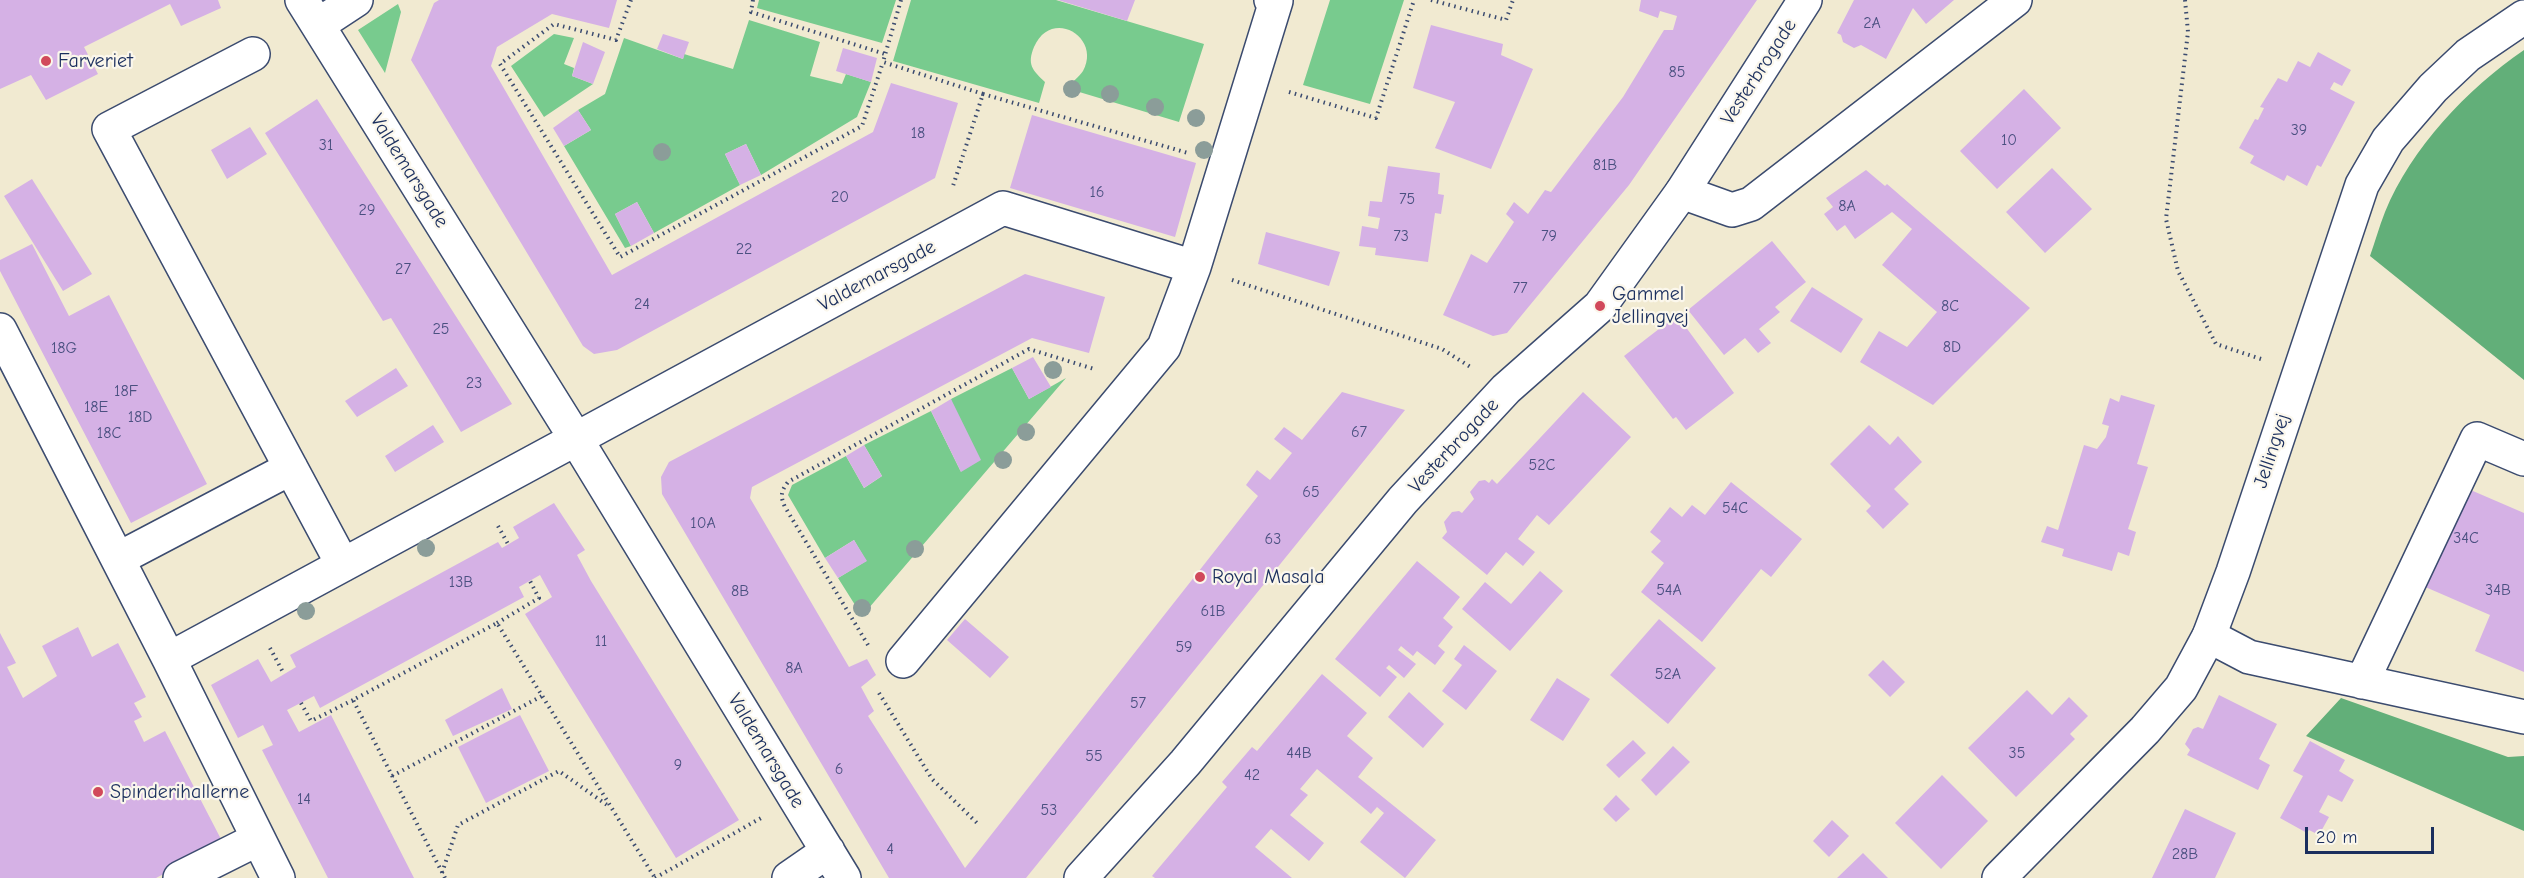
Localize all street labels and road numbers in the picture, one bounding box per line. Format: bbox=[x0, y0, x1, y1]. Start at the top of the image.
street label: Vesterbrogade bbox=[1716, 15, 1802, 129]
street label: Valdemarsgade bbox=[365, 110, 453, 232]
street label: Valdemarsgade bbox=[814, 235, 940, 317]
street label: Vesterbrogade bbox=[1404, 393, 1504, 499]
street label: Jellingvej bbox=[2249, 411, 2295, 491]
street label: Valdemarsgade bbox=[722, 689, 810, 813]

